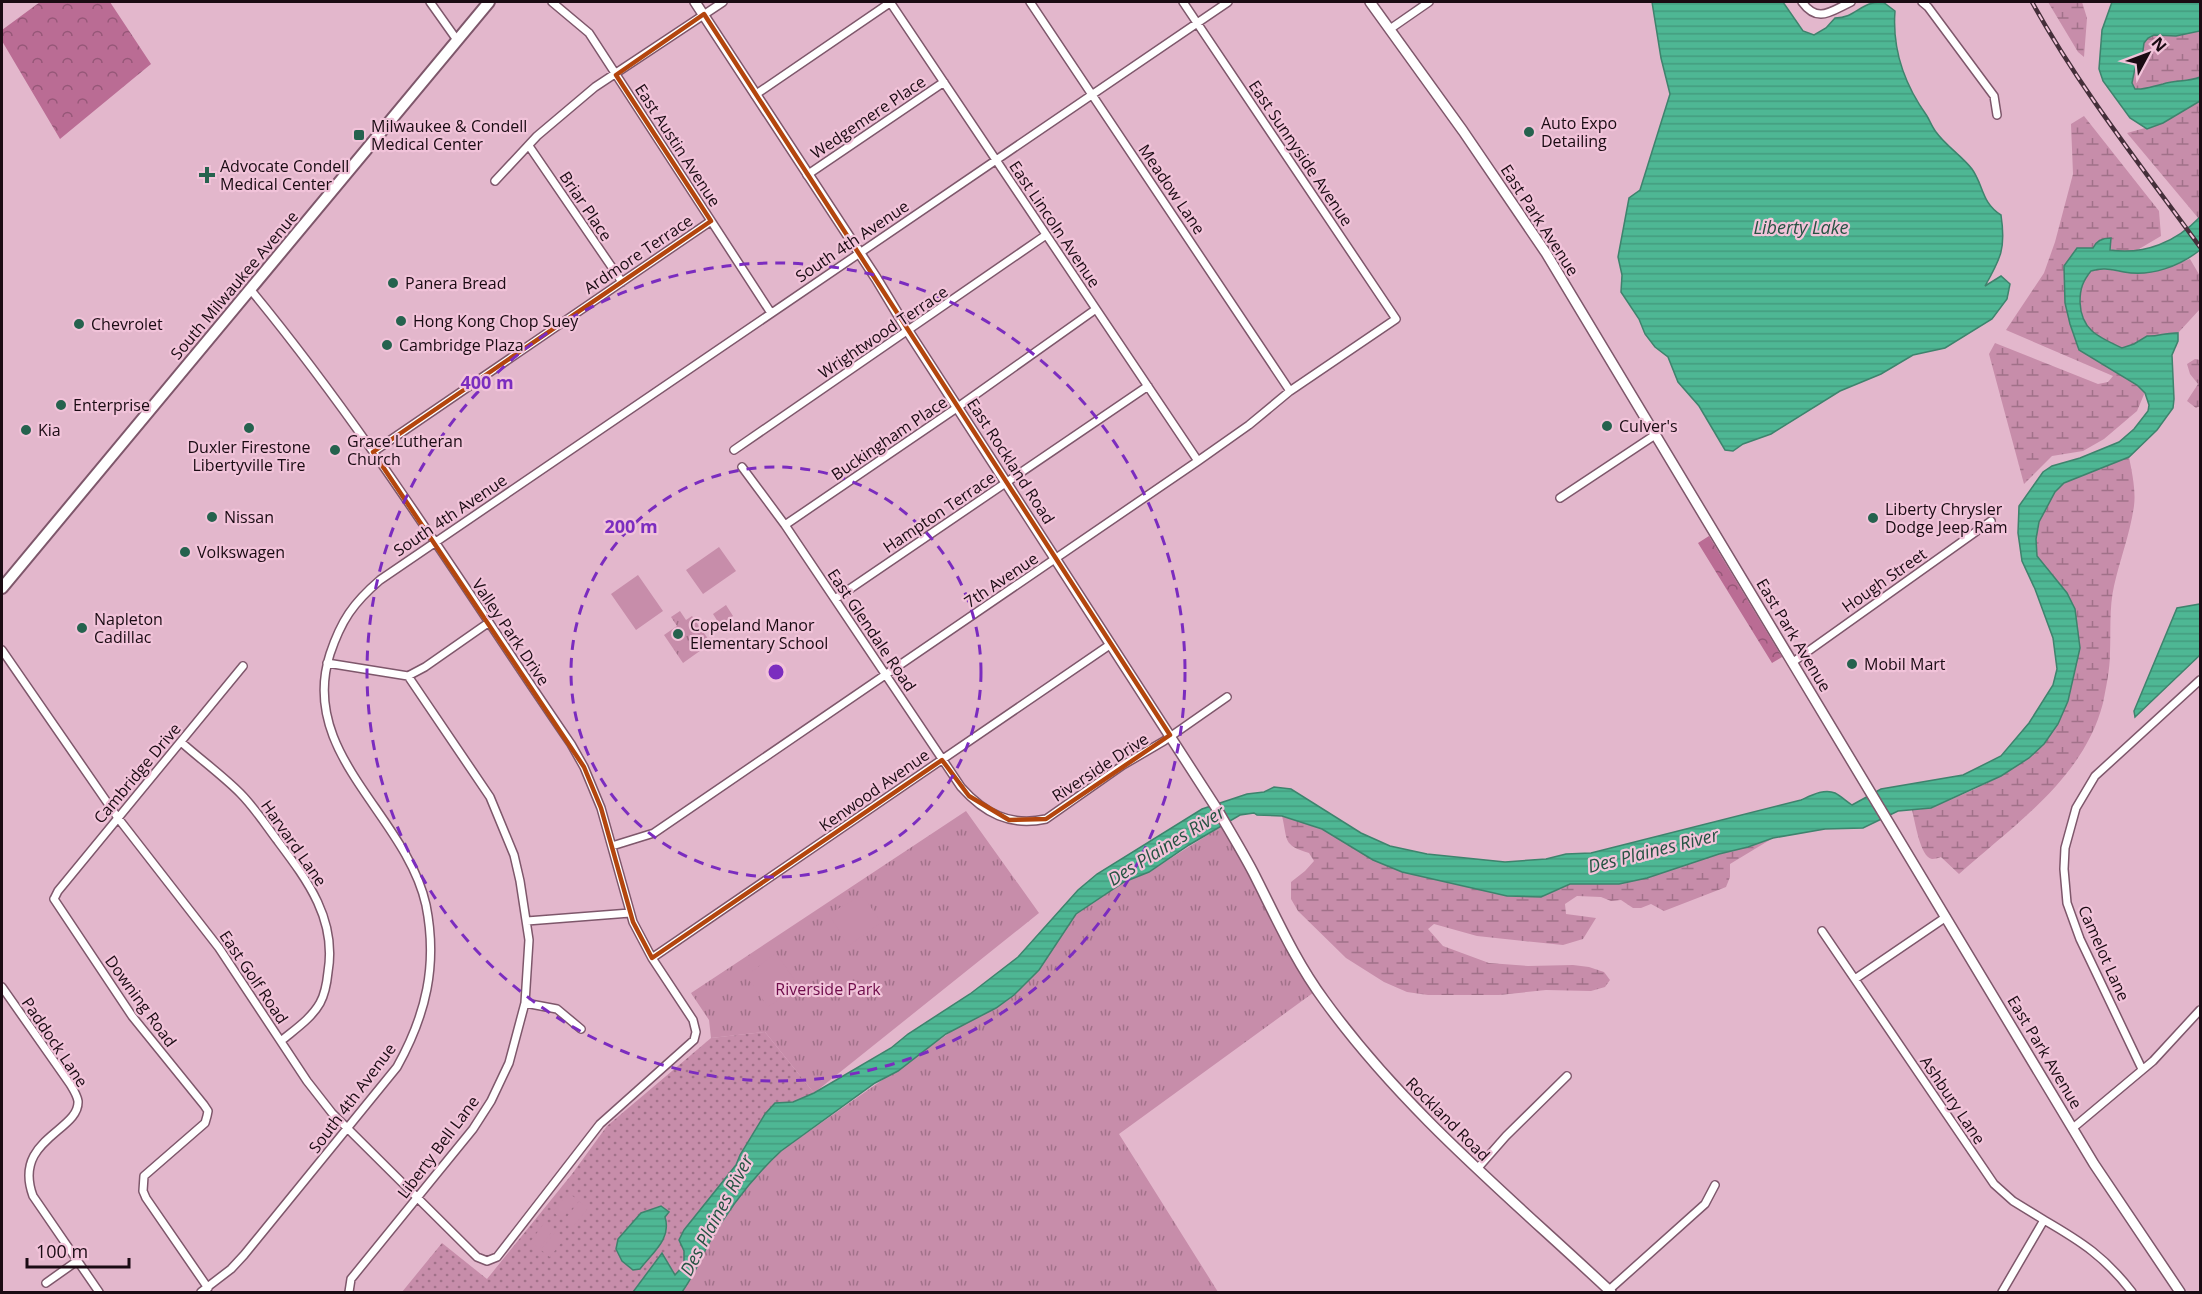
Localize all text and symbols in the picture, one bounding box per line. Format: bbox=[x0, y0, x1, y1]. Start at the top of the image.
north arrow bbox=[2118, 24, 2178, 84]
text: N bbox=[2147, 32, 2172, 56]
street label: Wedgemere Place bbox=[806, 70, 930, 164]
street label: East Sunnyside Avenue bbox=[1244, 76, 1358, 230]
street label: East Austin Avenue bbox=[630, 79, 726, 211]
place label: Auto Expo Detailing bbox=[1541, 112, 1617, 152]
place label: Milwaukee & Condell Medical Center bbox=[371, 115, 527, 155]
marker: Auto Expo Detailing bbox=[1522, 125, 1536, 139]
marker: Milwaukee & Condell Medical Center bbox=[352, 128, 366, 142]
street label: Meadow Lane bbox=[1134, 140, 1210, 238]
place label: Advocate Condell Medical Center bbox=[220, 155, 349, 195]
street label: East Lincoln Avenue bbox=[1004, 156, 1106, 292]
street label: East Park Avenue bbox=[1496, 160, 1584, 280]
marker: Advocate Condell Medical Center bbox=[198, 166, 216, 184]
street label: Briar Place bbox=[555, 167, 617, 245]
street label: South 4th Avenue bbox=[791, 195, 913, 287]
street label: South Milwaukee Avenue bbox=[165, 206, 303, 364]
street label: Ardmore Terrace bbox=[579, 209, 697, 299]
water label: Liberty Lake bbox=[1753, 215, 1849, 239]
place label: Panera Bread bbox=[405, 272, 506, 294]
marker: Panera Bread bbox=[386, 276, 400, 290]
street label: Wrightwood Terrace bbox=[814, 280, 952, 383]
place label: Hong Kong Chop Suey bbox=[413, 310, 579, 332]
place label: Chevrolet bbox=[91, 313, 163, 335]
marker: Hong Kong Chop Suey bbox=[394, 314, 408, 328]
marker: Chevrolet bbox=[72, 317, 86, 331]
place label: Cambridge Plaza bbox=[399, 334, 524, 356]
marker: Cambridge Plaza bbox=[380, 338, 394, 352]
text: 400 m bbox=[460, 370, 514, 394]
street label: Buckingham Place bbox=[827, 391, 951, 485]
place label: Enterprise bbox=[73, 394, 150, 416]
street label: East Rockland Road bbox=[962, 394, 1060, 528]
marker: Enterprise bbox=[54, 398, 68, 412]
place label: Culver's bbox=[1619, 415, 1678, 437]
place label: Kia bbox=[38, 419, 61, 441]
marker: Culver's bbox=[1600, 419, 1614, 433]
marker: Duxler Firestone Libertyville Tire bbox=[242, 421, 256, 435]
marker: Kia bbox=[19, 423, 33, 437]
place label: Grace Lutheran Church bbox=[347, 430, 463, 470]
place label: Duxler Firestone Libertyville Tire bbox=[187, 436, 311, 476]
marker: Grace Lutheran Church bbox=[328, 443, 342, 457]
street label: Hampton Terrace bbox=[879, 466, 999, 558]
street label: South 4th Avenue bbox=[389, 469, 511, 561]
place label: Liberty Chrysler Dodge Jeep Ram bbox=[1885, 498, 2008, 538]
place label: Nissan bbox=[224, 506, 274, 528]
marker: Nissan bbox=[205, 510, 219, 524]
marker: Liberty Chrysler Dodge Jeep Ram bbox=[1866, 511, 1880, 525]
text: 200 m bbox=[604, 514, 658, 538]
place label: Volkswagen bbox=[197, 541, 285, 563]
street label: Hough Street bbox=[1837, 543, 1931, 617]
marker: Volkswagen bbox=[178, 545, 192, 559]
street label: 7th Avenue bbox=[960, 547, 1042, 613]
street label: East Glendale Road bbox=[823, 564, 921, 696]
street label: Valley Park Drive bbox=[467, 574, 555, 690]
street label: East Park Avenue bbox=[1751, 574, 1837, 696]
place label: Napleton Cadillac bbox=[94, 608, 163, 648]
place label: Copeland Manor Elementary School bbox=[690, 614, 828, 654]
marker: Napleton Cadillac bbox=[75, 621, 89, 635]
marker: Copeland Manor Elementary School bbox=[671, 627, 685, 641]
place label: Mobil Mart bbox=[1864, 653, 1946, 675]
marker: Mobil Mart bbox=[1845, 657, 1859, 671]
centre of rings bbox=[766, 662, 786, 682]
street label: Cambridge Drive bbox=[88, 718, 186, 828]
street label: Riverside Drive bbox=[1047, 727, 1153, 807]
street label: Kenwood Avenue bbox=[814, 744, 934, 836]
street label: Harvard Lane bbox=[256, 795, 332, 891]
water label: Des Plaines River bbox=[1103, 799, 1230, 891]
water label: Des Plaines River bbox=[1585, 822, 1722, 878]
street label: Camelot Lane bbox=[2073, 902, 2135, 1004]
street label: East Golf Road bbox=[215, 926, 293, 1028]
street label: Downing Road bbox=[100, 951, 182, 1051]
park label: Riverside Park bbox=[775, 978, 881, 1000]
street label: East Park Avenue bbox=[2002, 991, 2088, 1113]
street label: Paddock Lane bbox=[17, 993, 93, 1091]
street label: South 4th Avenue bbox=[303, 1038, 401, 1157]
street label: Ashbury Lane bbox=[1915, 1052, 1991, 1148]
street label: Rockland Road bbox=[1401, 1072, 1495, 1166]
street label: Liberty Bell Lane bbox=[392, 1091, 484, 1203]
water label: Des Plaines River bbox=[674, 1149, 758, 1280]
scale bar bbox=[27, 1231, 129, 1269]
text: 100 m bbox=[36, 1239, 88, 1263]

